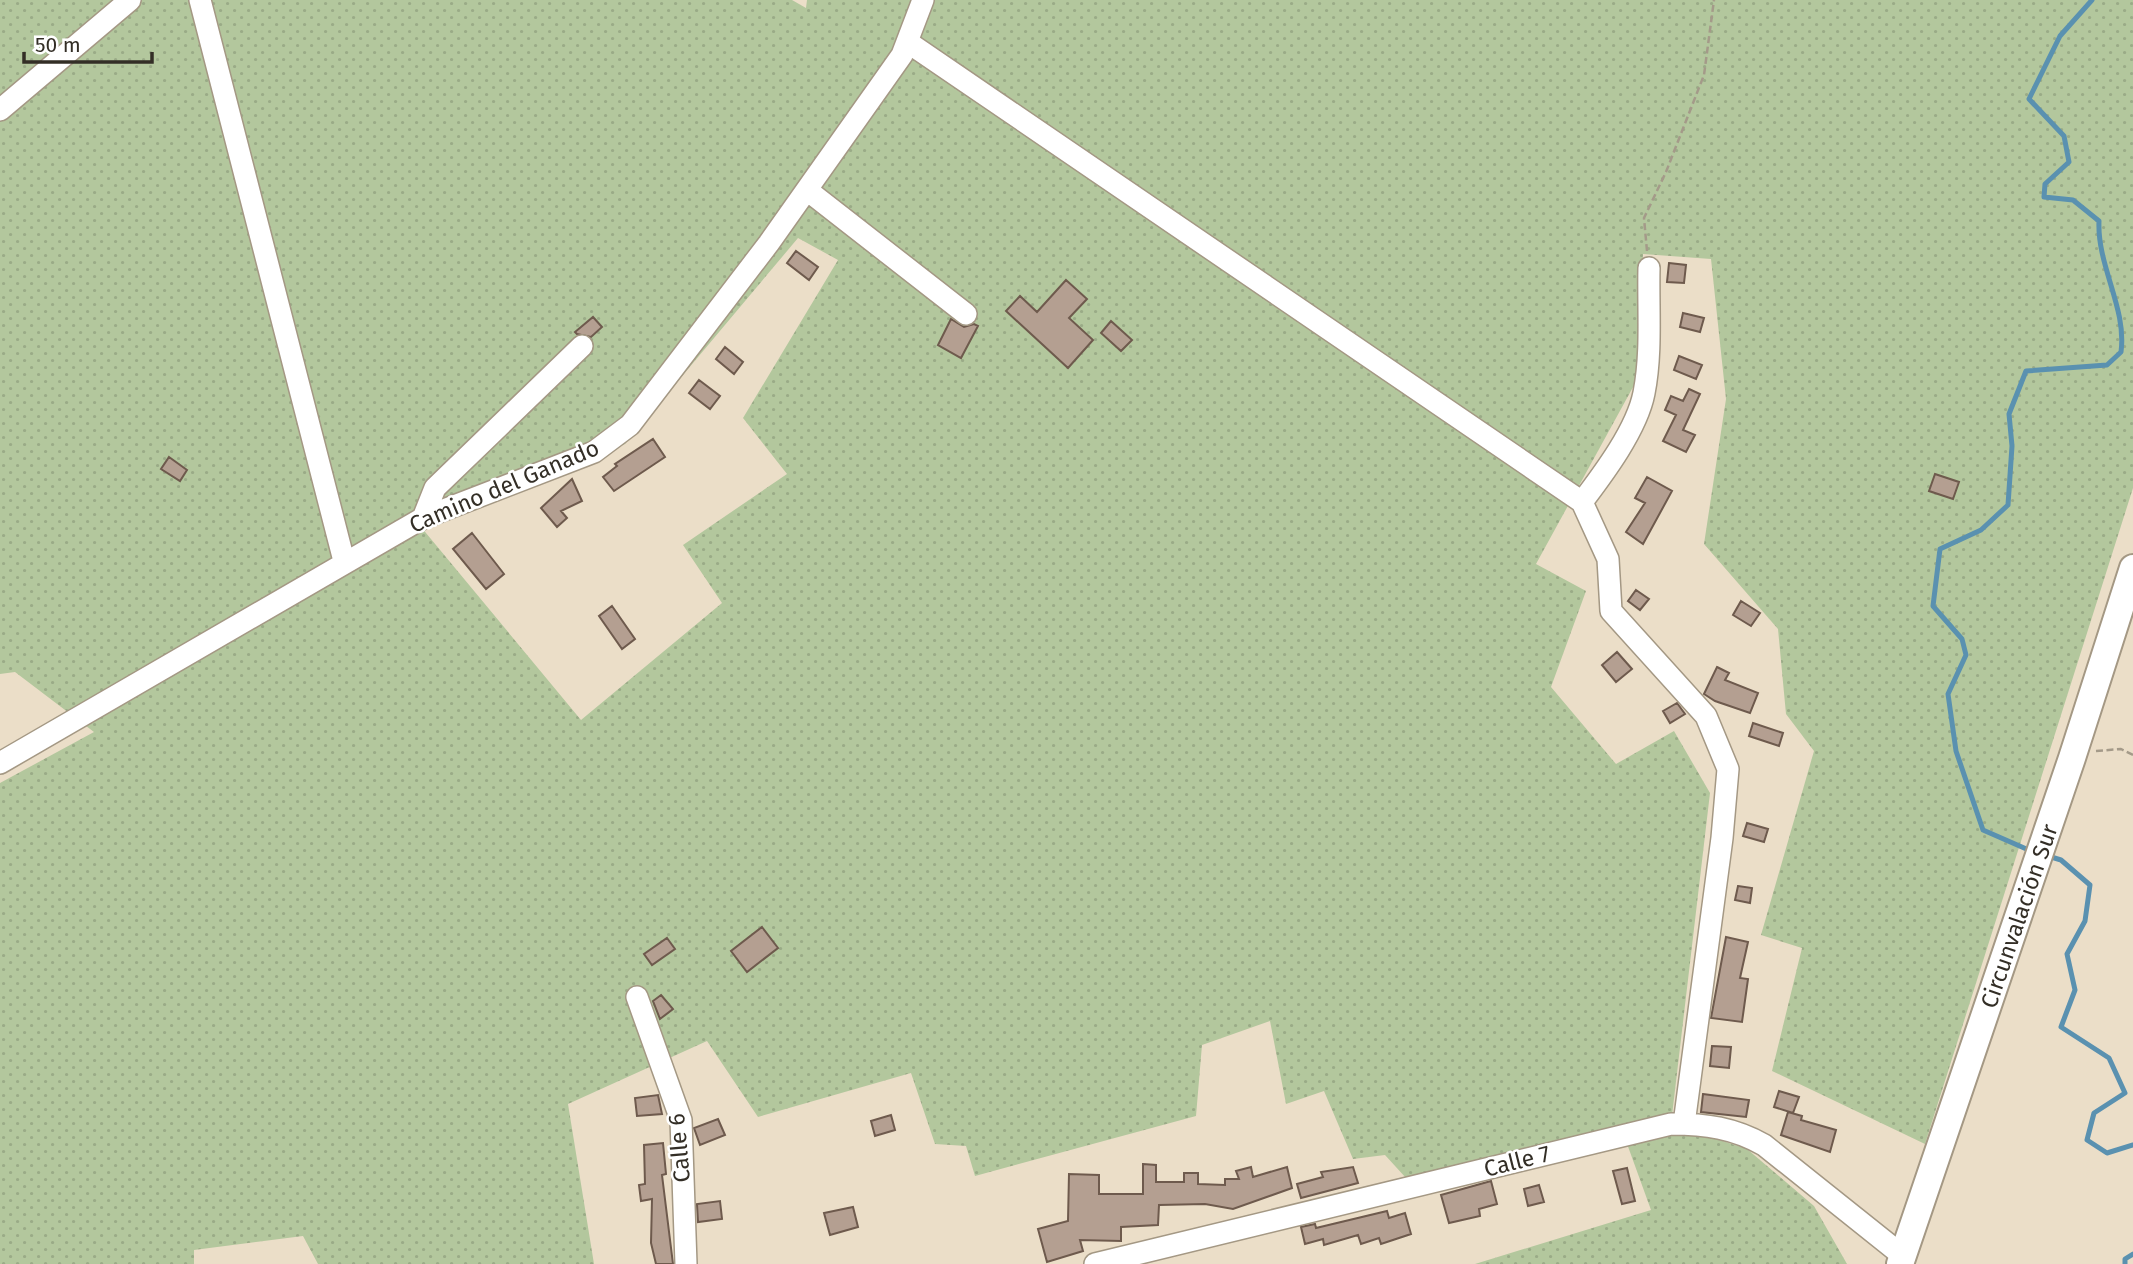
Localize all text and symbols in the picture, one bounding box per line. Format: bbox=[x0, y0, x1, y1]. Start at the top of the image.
scale bar bbox=[24, 21, 152, 65]
text: 50 m bbox=[35, 32, 81, 58]
street label: Camino del Ganado bbox=[405, 433, 603, 539]
street label: Circunvalación Sur bbox=[1974, 820, 2064, 1012]
street label: Calle 6 bbox=[662, 1112, 696, 1184]
street label: Calle 7 bbox=[1481, 1139, 1553, 1183]

